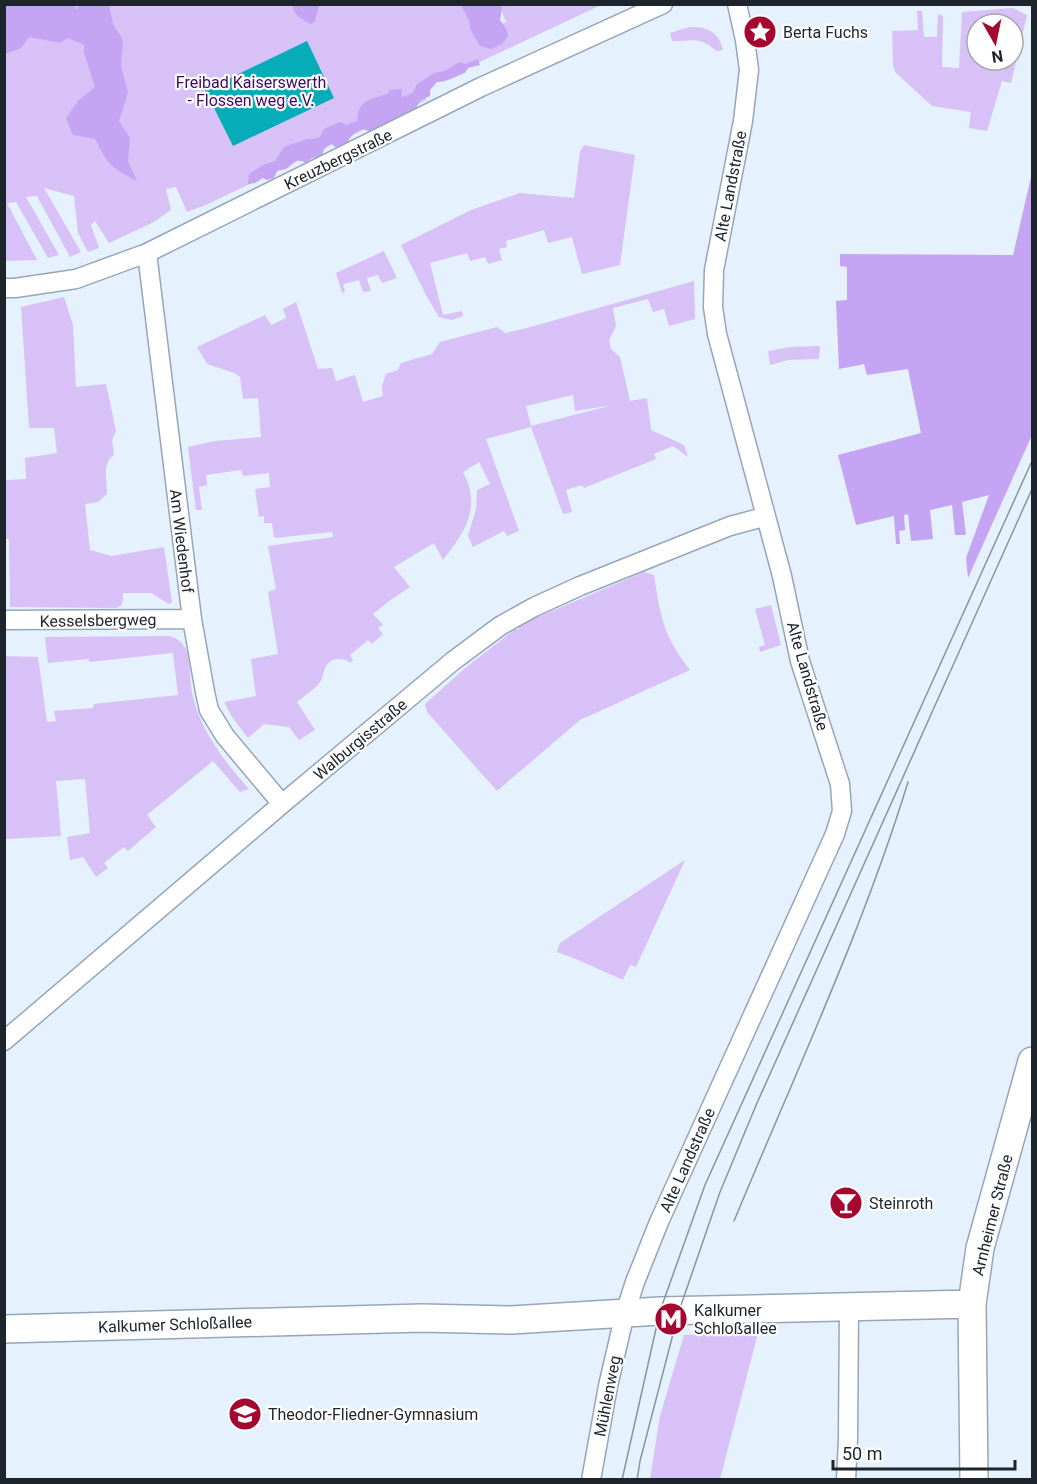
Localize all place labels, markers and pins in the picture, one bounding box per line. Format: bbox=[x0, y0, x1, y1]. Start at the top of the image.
place icon: Berta Fuchs bbox=[742, 14, 778, 50]
place label: Berta Fuchs bbox=[783, 23, 868, 42]
bar icon: Steinroth bbox=[828, 1185, 864, 1221]
place label: Steinroth bbox=[869, 1194, 933, 1213]
metro station icon: Kalkumer Schloßallee bbox=[653, 1301, 689, 1337]
place label: Kalkumer Schloßallee bbox=[694, 1301, 777, 1338]
school or university icon: Theodor-Fliedner-Gymnasium bbox=[227, 1396, 263, 1432]
place label: Theodor-Fliedner-Gymnasium bbox=[268, 1405, 478, 1424]

